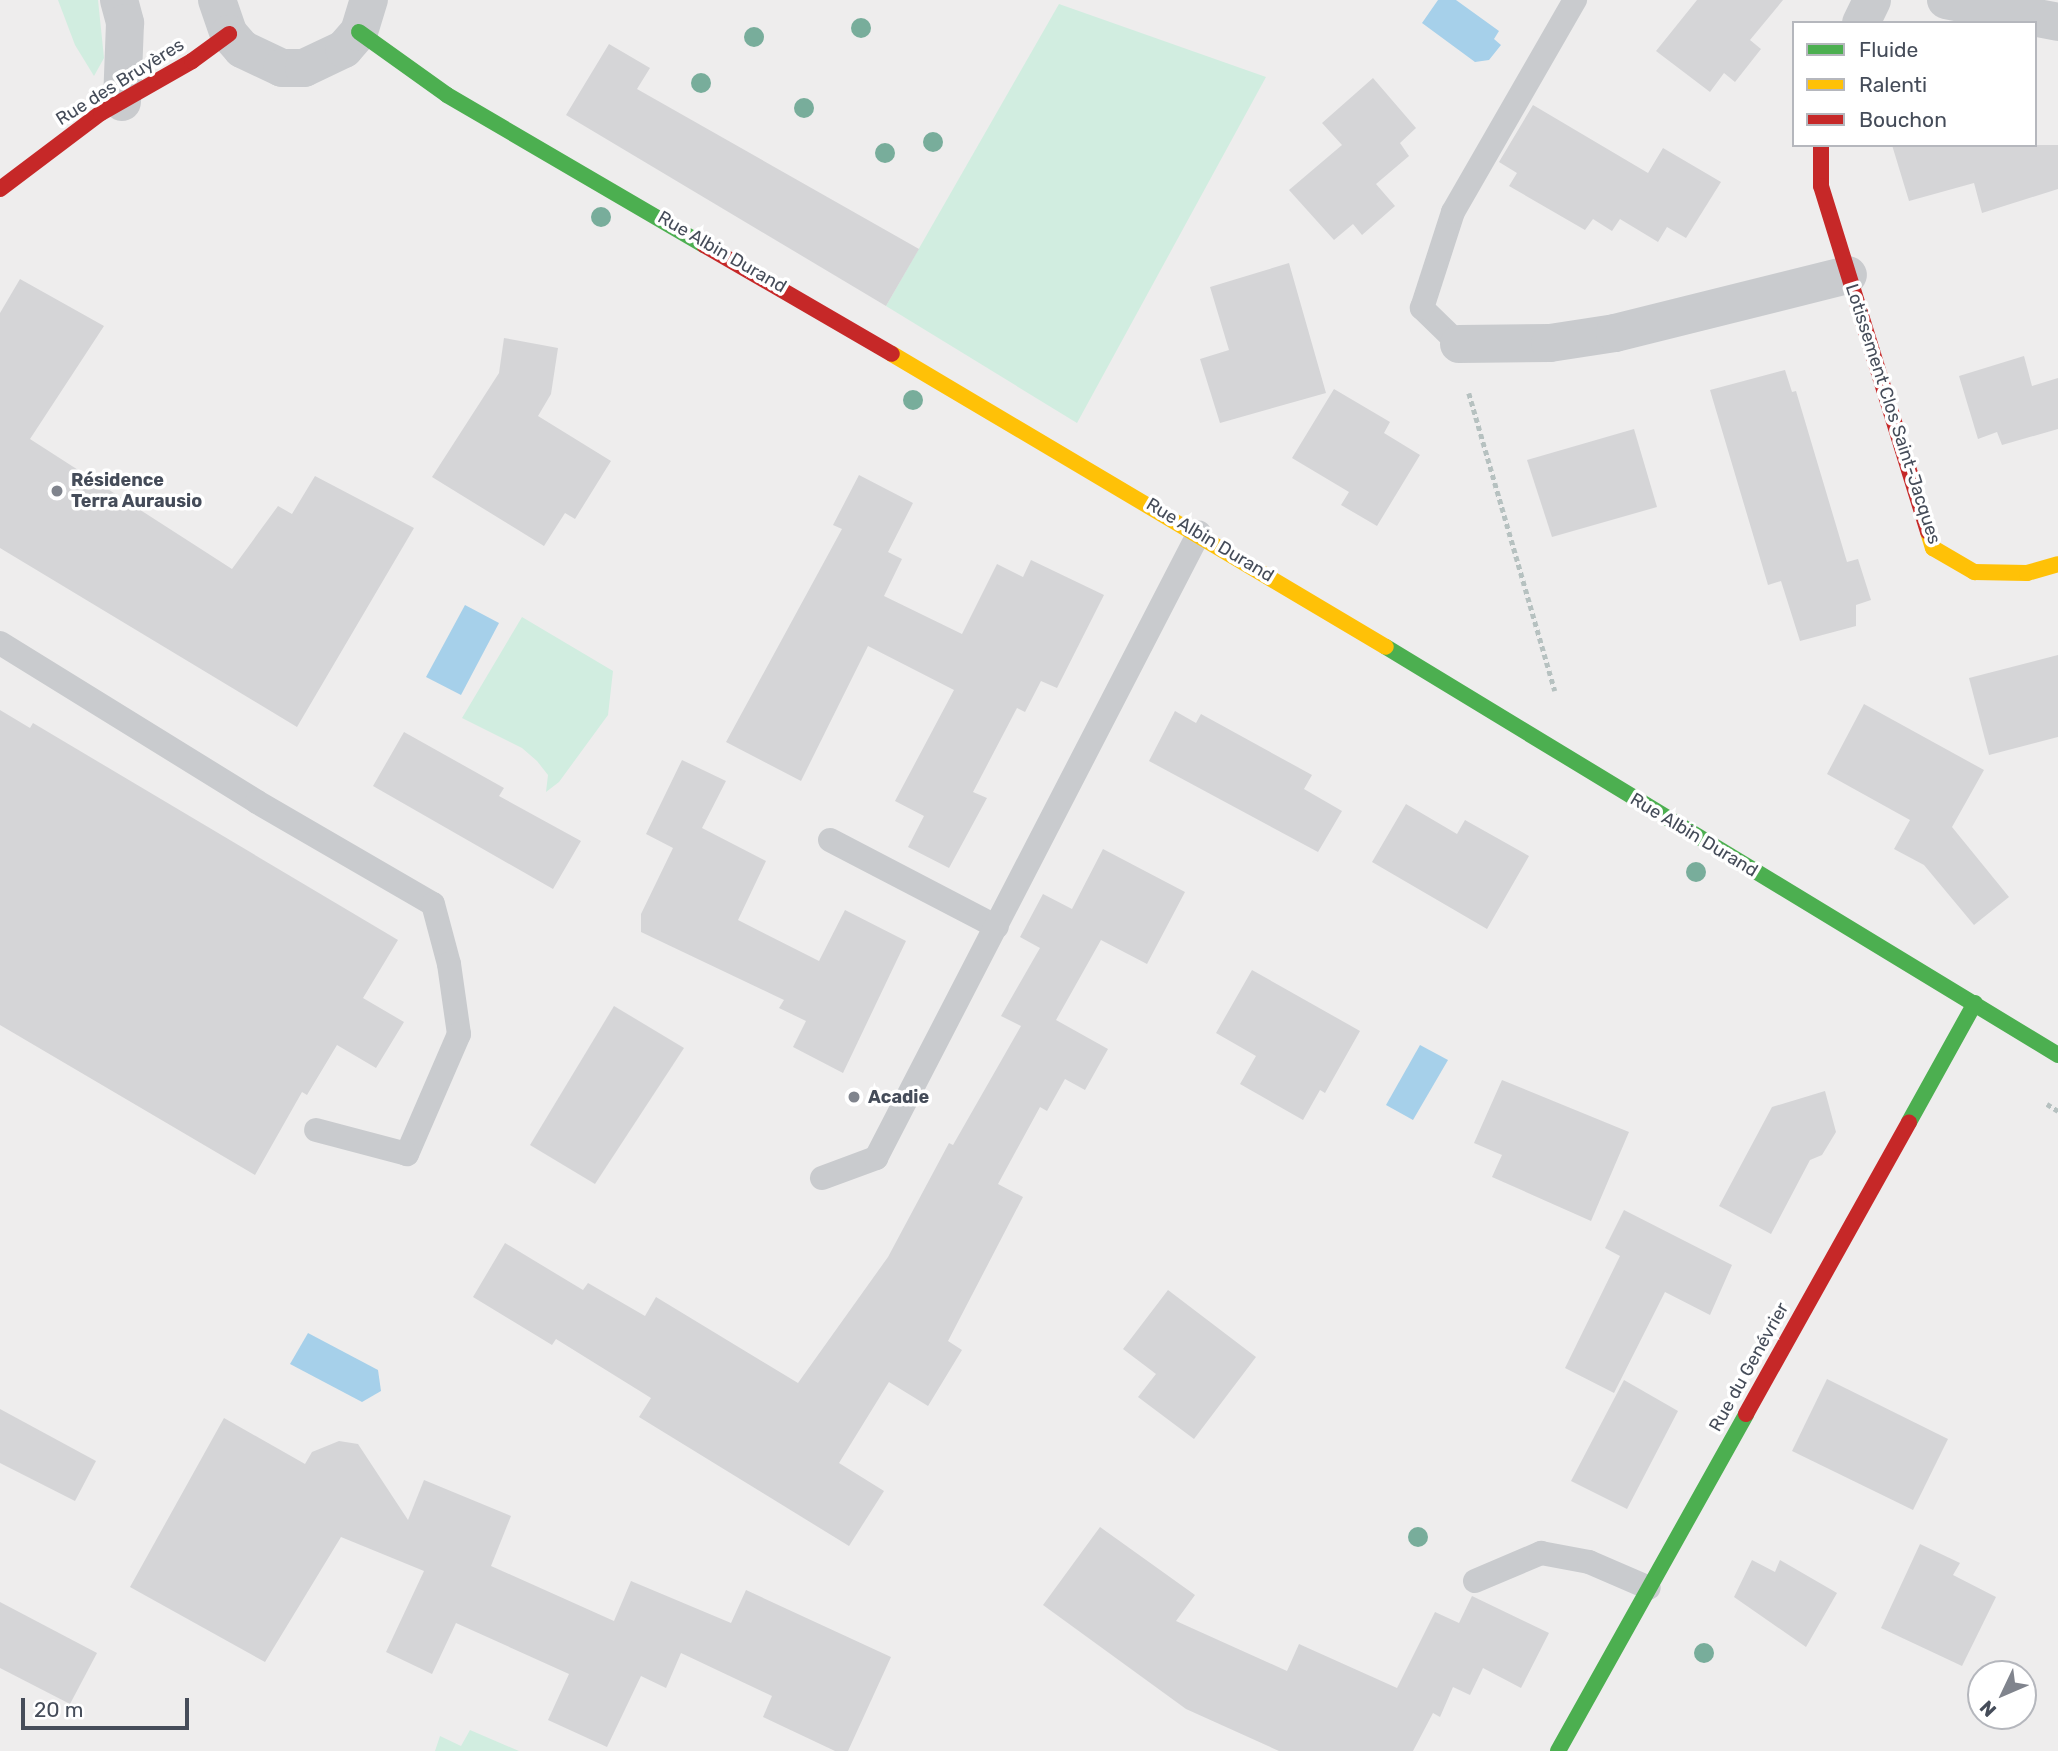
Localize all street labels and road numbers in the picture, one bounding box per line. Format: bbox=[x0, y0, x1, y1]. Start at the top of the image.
street label: Rue des Bruyères bbox=[52, 34, 188, 130]
street label: Rue Albin Durand bbox=[654, 206, 790, 298]
street label: Lotissement Clos Saint-Jacques bbox=[1841, 281, 1945, 547]
street label: Rue Albin Durand bbox=[1142, 493, 1278, 587]
street label: Rue Albin Durand bbox=[1626, 788, 1762, 882]
street label: Rue du Genévrier bbox=[1705, 1299, 1793, 1435]

